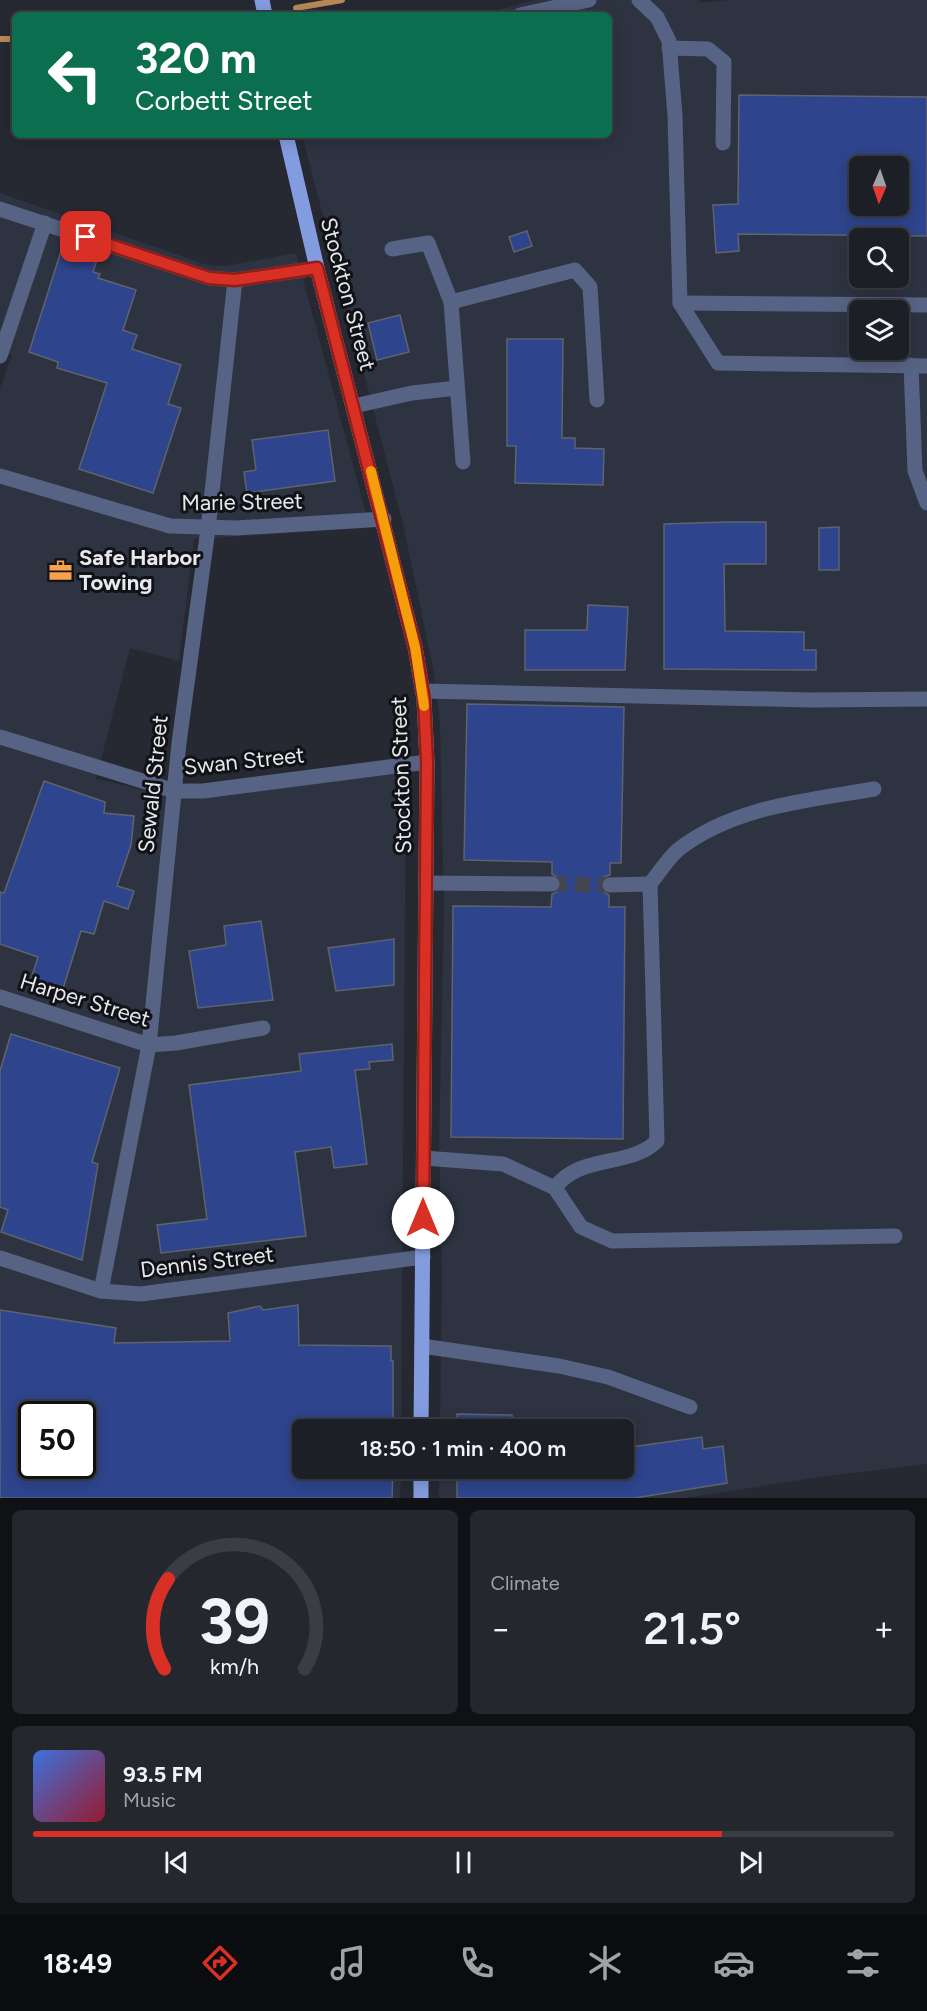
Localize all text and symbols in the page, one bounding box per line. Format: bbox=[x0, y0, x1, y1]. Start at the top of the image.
text: 320 m bbox=[135, 33, 257, 84]
icon: left bbox=[36, 36, 114, 114]
text: Corbett Street bbox=[135, 84, 313, 117]
north arrow bbox=[849, 156, 909, 216]
map controls bbox=[849, 156, 909, 360]
pin bbox=[60, 211, 111, 262]
street label: Stockton Street bbox=[315, 214, 381, 374]
icon: arrive bbox=[69, 220, 102, 253]
button: search bbox=[849, 228, 909, 288]
button: layers bbox=[849, 300, 909, 360]
street label: Marie Street bbox=[181, 487, 303, 517]
place label: Safe Harbor Towing bbox=[79, 544, 201, 596]
office icon: Safe Harbor Towing bbox=[48, 557, 74, 583]
street label: Stockton Street bbox=[385, 696, 417, 854]
street label: Sewald Street bbox=[132, 714, 174, 854]
street label: Swan Street bbox=[182, 741, 306, 781]
street label: Harper Street bbox=[17, 967, 153, 1033]
position arrow bbox=[391, 1186, 455, 1250]
street label: Dennis Street bbox=[139, 1240, 275, 1284]
speed limit sign: 50 bbox=[18, 1401, 96, 1479]
text: 18:50 · 1 min · 400 m bbox=[360, 1435, 566, 1462]
text: Climate bbox=[491, 1571, 560, 1595]
text: 39 bbox=[199, 1584, 270, 1659]
text: 21.5° bbox=[643, 1601, 741, 1655]
text: − bbox=[491, 1609, 511, 1648]
text: + bbox=[873, 1609, 894, 1648]
text: km/h bbox=[210, 1654, 259, 1679]
text: 93.5 FM bbox=[123, 1761, 203, 1788]
text: Music bbox=[123, 1788, 176, 1812]
icon: previous bbox=[160, 1846, 193, 1879]
icon: pause bbox=[447, 1846, 480, 1879]
icon: next bbox=[734, 1846, 767, 1879]
icon: directions bbox=[199, 1942, 241, 1984]
icon: music bbox=[327, 1942, 369, 1984]
icon: phone bbox=[456, 1942, 498, 1984]
icon: climate bbox=[584, 1942, 626, 1984]
icon: car bbox=[713, 1942, 755, 1984]
icon: filters bbox=[842, 1942, 884, 1984]
text: 18:49 bbox=[43, 1947, 112, 1980]

